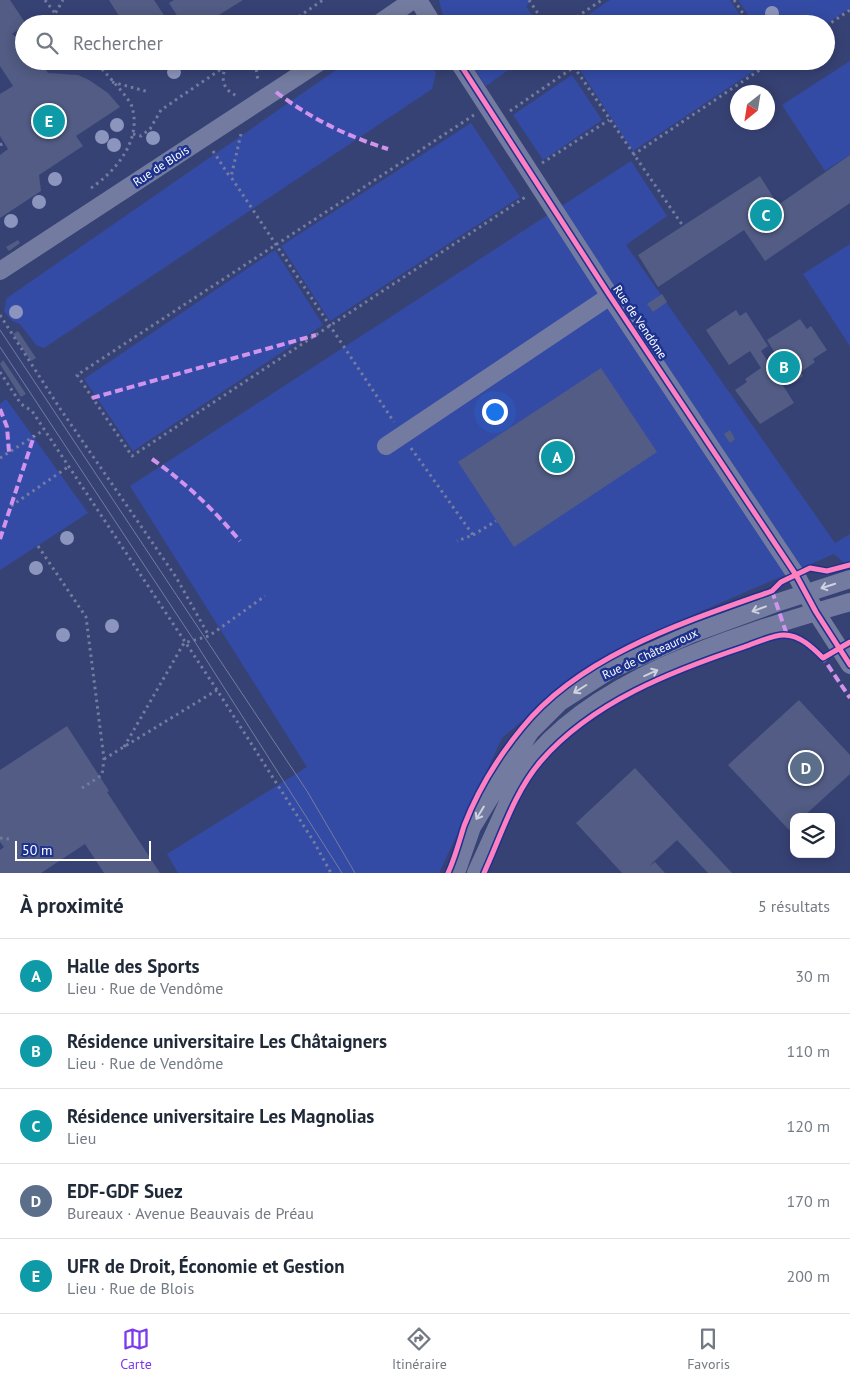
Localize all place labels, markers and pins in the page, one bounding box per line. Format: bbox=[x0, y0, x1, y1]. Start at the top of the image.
pin: E bbox=[33, 102, 65, 140]
pin: C bbox=[750, 196, 782, 234]
pin: B bbox=[768, 348, 800, 386]
pin: A bbox=[541, 438, 573, 476]
pin: D bbox=[790, 749, 822, 787]

